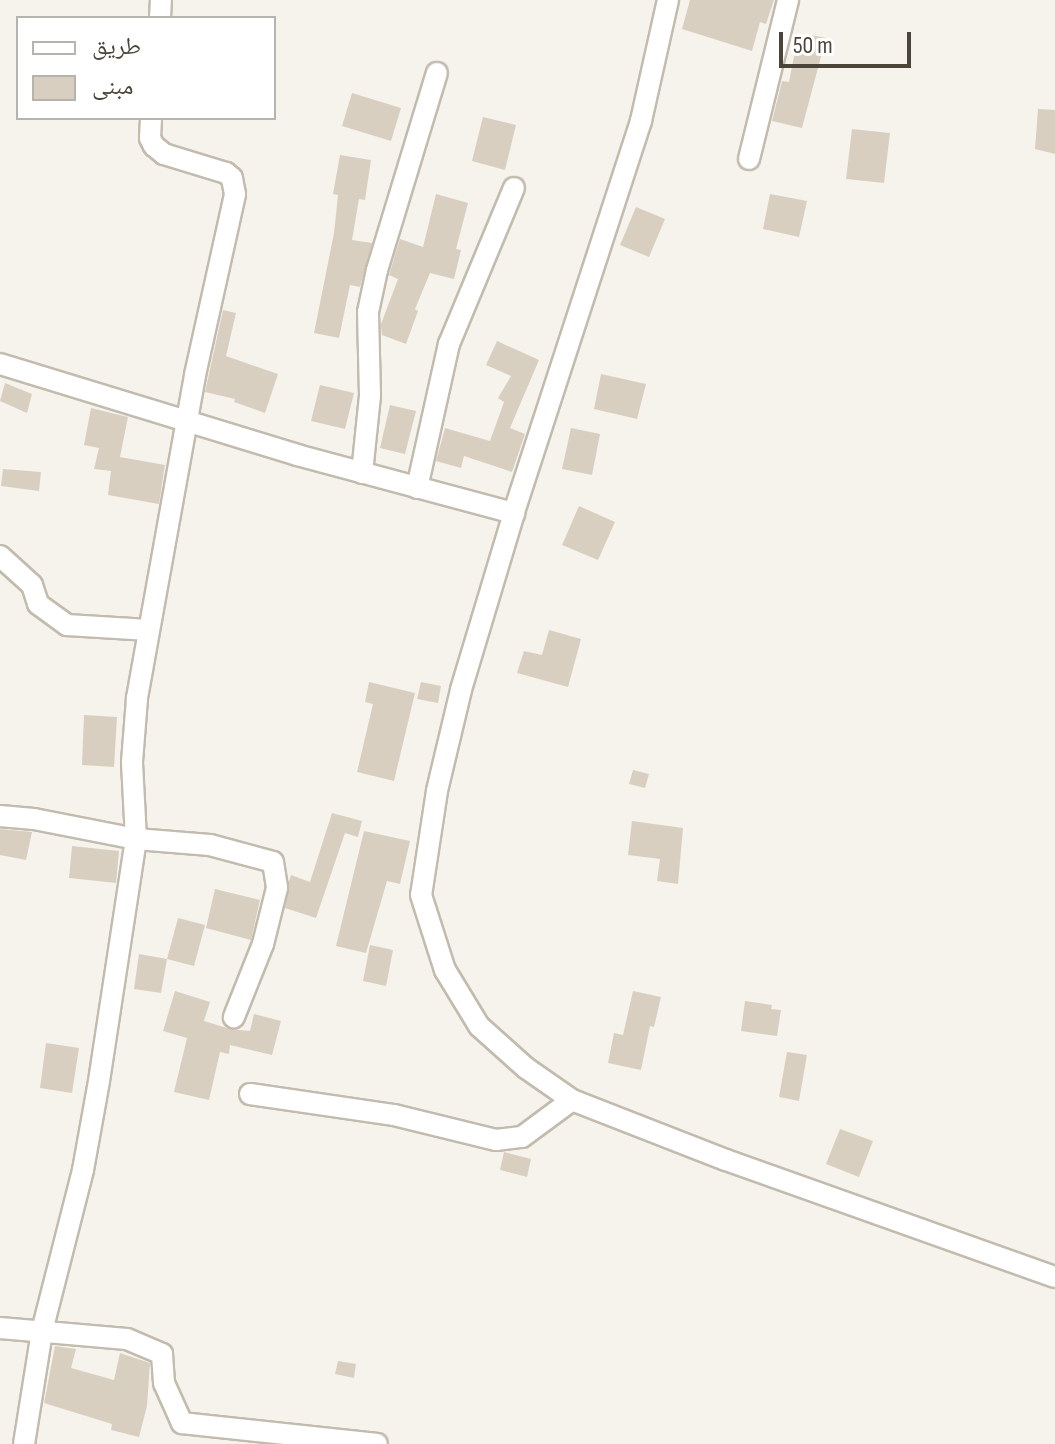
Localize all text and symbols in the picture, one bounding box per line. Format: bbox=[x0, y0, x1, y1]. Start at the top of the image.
legend bbox=[16, 16, 276, 120]
scale bar bbox=[783, 16, 915, 66]
text: 50 m bbox=[793, 31, 833, 60]
text: طريق bbox=[92, 32, 141, 61]
text: مبنى bbox=[92, 72, 133, 101]

